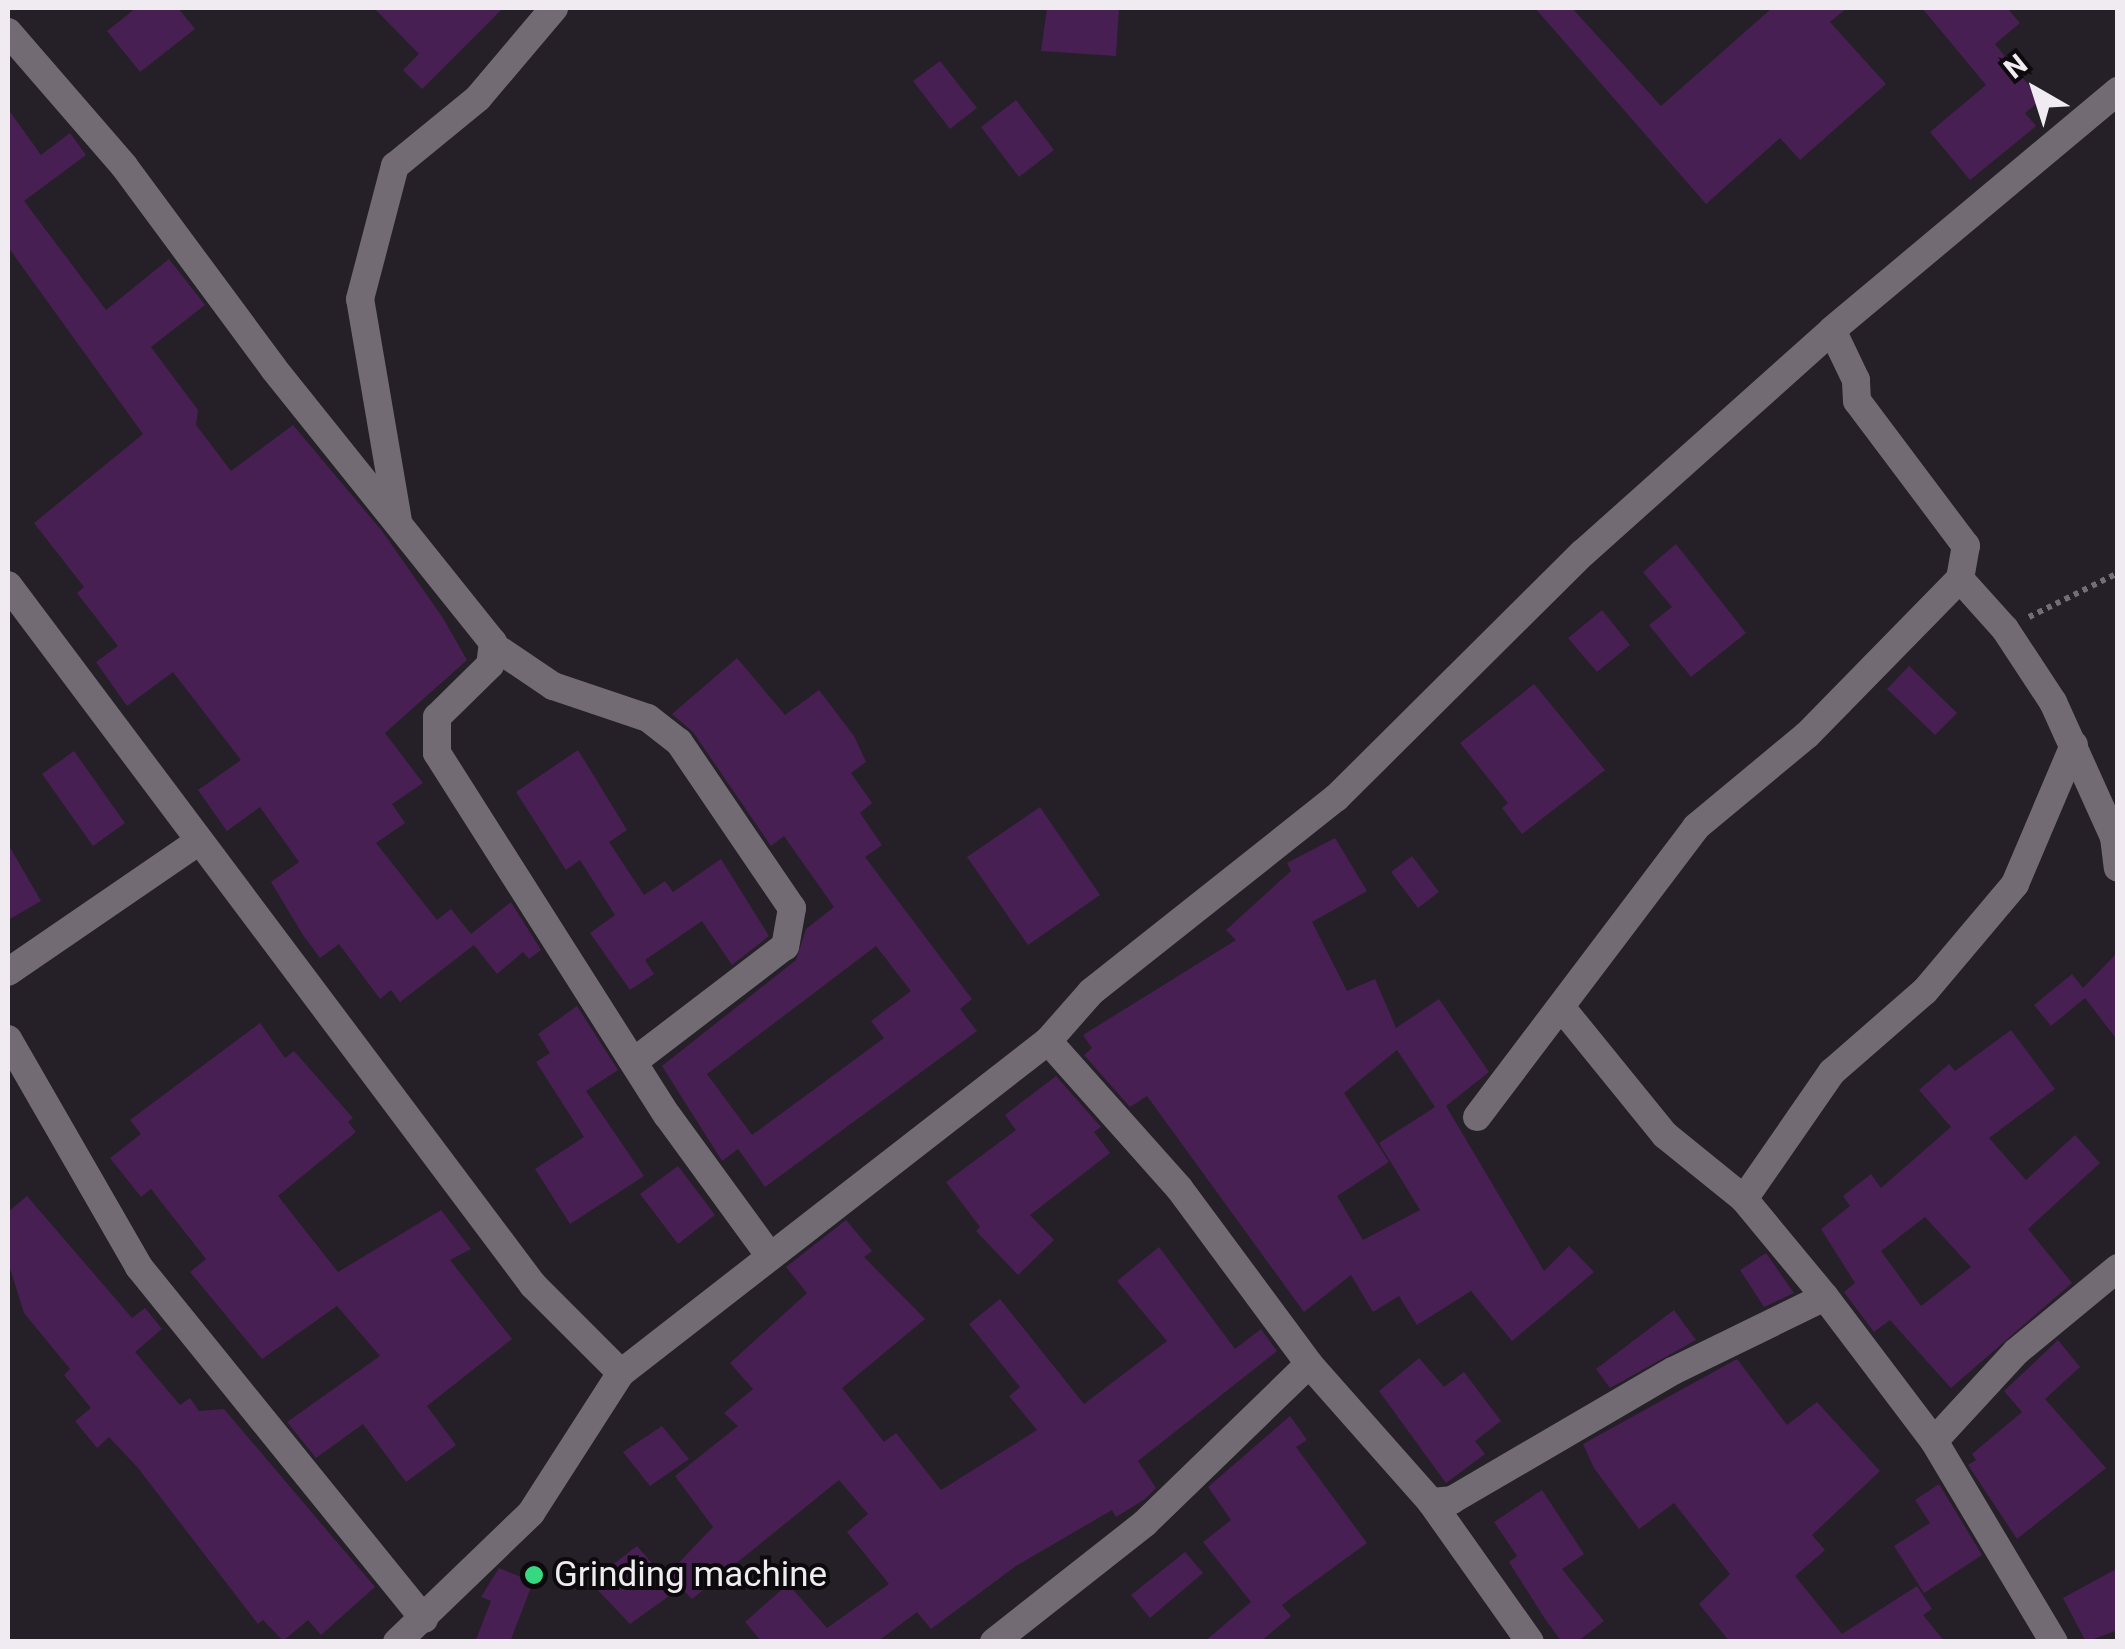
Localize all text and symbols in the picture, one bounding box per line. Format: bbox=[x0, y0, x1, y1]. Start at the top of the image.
north arrow bbox=[1985, 40, 2085, 140]
text: N bbox=[1998, 47, 2034, 85]
place label: Grinding machine bbox=[554, 1554, 827, 1596]
marker: Grinding machine bbox=[523, 1564, 545, 1586]

